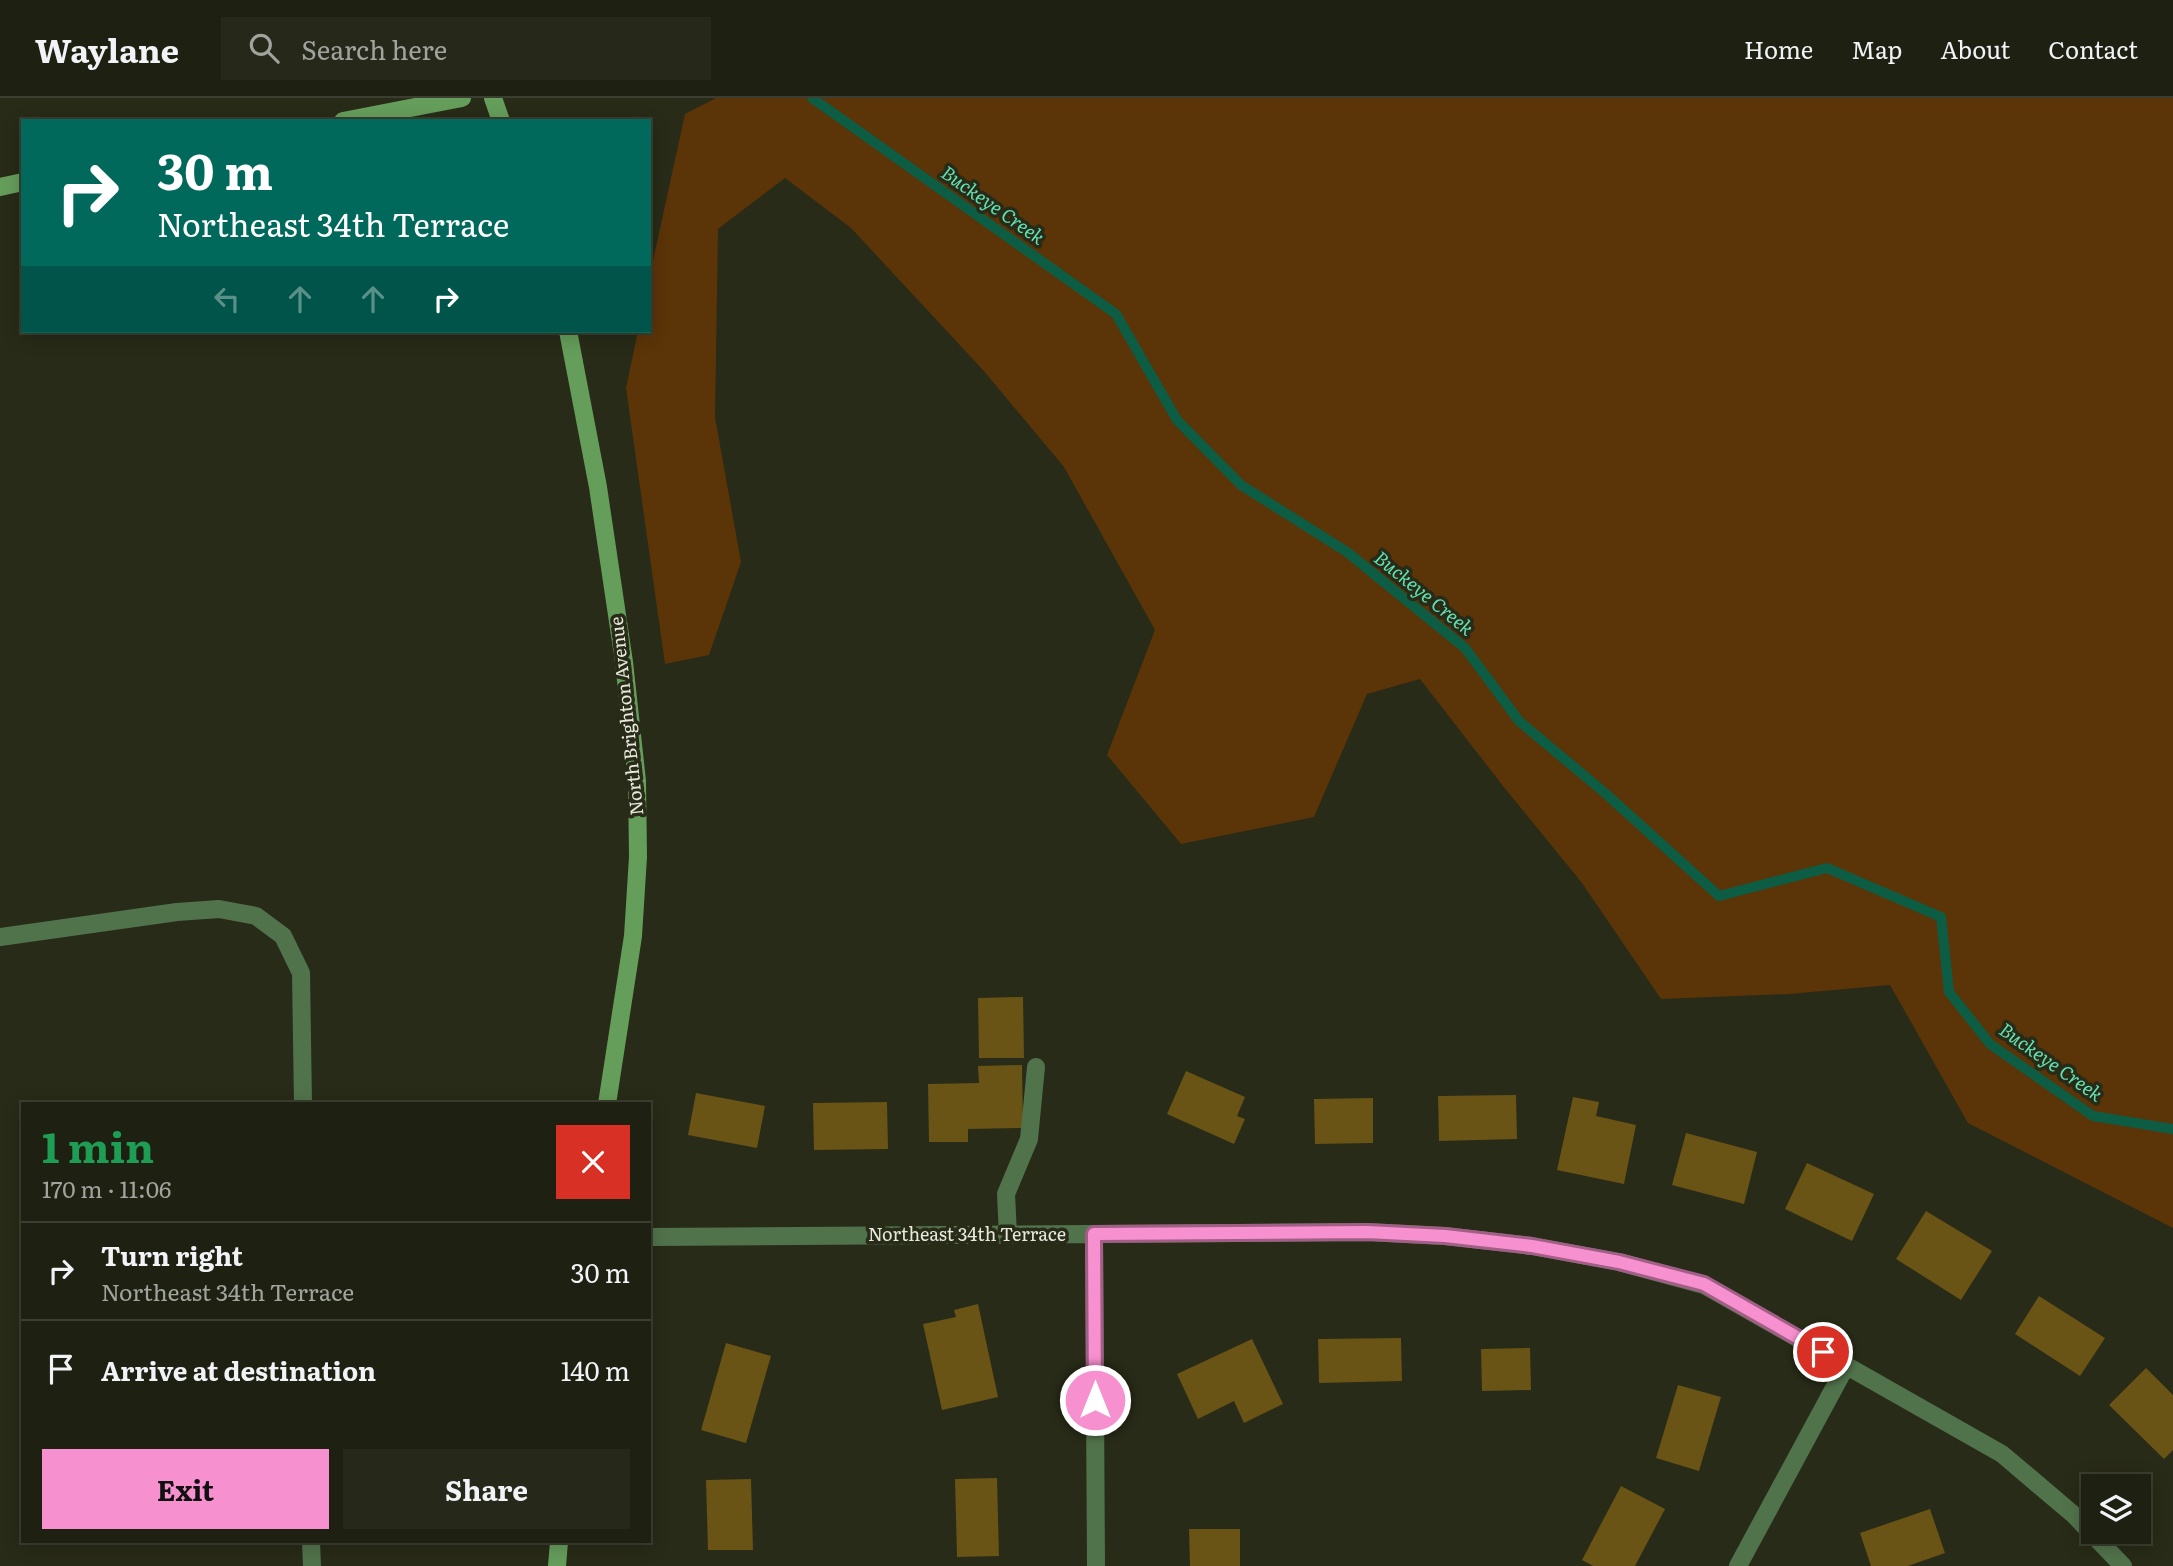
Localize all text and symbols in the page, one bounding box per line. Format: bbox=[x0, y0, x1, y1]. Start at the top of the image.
search box bbox=[221, 17, 711, 80]
text: Waylane bbox=[35, 24, 179, 73]
icon: search bbox=[245, 29, 283, 67]
text: Search here bbox=[301, 29, 447, 68]
text: Home bbox=[1744, 31, 1813, 66]
text: Map bbox=[1851, 31, 1902, 66]
text: About bbox=[1940, 31, 2010, 66]
text: Contact bbox=[2048, 31, 2138, 66]
text: 30 m bbox=[157, 132, 273, 205]
icon: right bbox=[42, 147, 133, 238]
water label: Buckeye Creek bbox=[936, 158, 1052, 251]
text: Northeast 34th Terrace bbox=[157, 199, 509, 247]
icon: left bbox=[208, 280, 246, 318]
icon: ahead bbox=[281, 280, 319, 318]
icon: ahead bbox=[354, 280, 392, 318]
icon: right bbox=[427, 280, 465, 318]
water label: Buckeye Creek bbox=[1369, 543, 1481, 642]
street label: North Brighton Avenue bbox=[602, 615, 649, 817]
water label: Buckeye Creek bbox=[1994, 1015, 2110, 1108]
text: 1 min bbox=[42, 1114, 154, 1176]
button: close bbox=[556, 1125, 630, 1199]
text: 170 m · 11:06 bbox=[42, 1171, 171, 1205]
street label: Northeast 34th Terrace bbox=[868, 1220, 1066, 1247]
text: Turn right bbox=[101, 1235, 243, 1274]
icon: right bbox=[42, 1252, 80, 1290]
text: 30 m bbox=[570, 1252, 630, 1291]
text: Northeast 34th Terrace bbox=[101, 1274, 354, 1308]
pin bbox=[1793, 1322, 1853, 1382]
icon: arrive bbox=[1804, 1333, 1842, 1371]
icon: arrive bbox=[42, 1350, 80, 1388]
text: Arrive at destination bbox=[101, 1350, 376, 1389]
text: 140 m bbox=[561, 1350, 630, 1389]
position arrow bbox=[1058, 1363, 1132, 1437]
button: Exit bbox=[42, 1449, 329, 1529]
button: Share bbox=[343, 1449, 630, 1529]
map controls bbox=[2081, 1474, 2151, 1544]
button: layers bbox=[2081, 1474, 2151, 1544]

